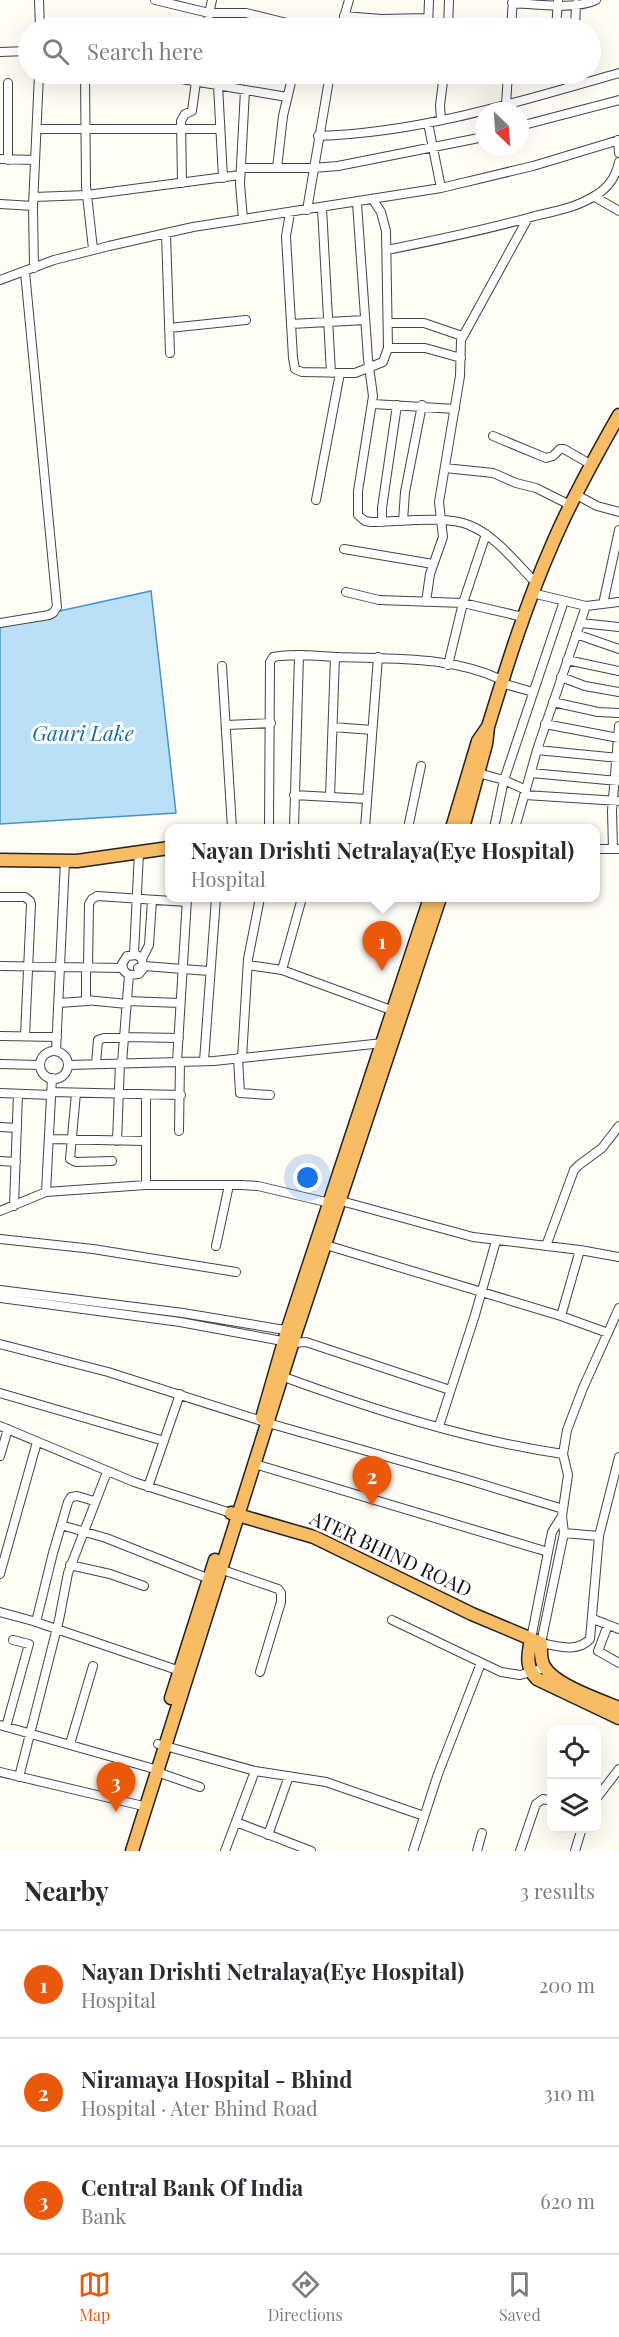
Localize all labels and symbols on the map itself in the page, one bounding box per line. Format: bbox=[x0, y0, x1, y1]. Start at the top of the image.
north arrow bbox=[475, 102, 529, 156]
water label: Gauri Lake bbox=[32, 718, 134, 746]
pin: 1 bbox=[362, 922, 401, 971]
your location bbox=[293, 1163, 322, 1192]
pin: 2 bbox=[352, 1456, 392, 1506]
street label: ATER BHIND ROAD bbox=[305, 1503, 477, 1602]
pin: 3 bbox=[96, 1762, 136, 1812]

